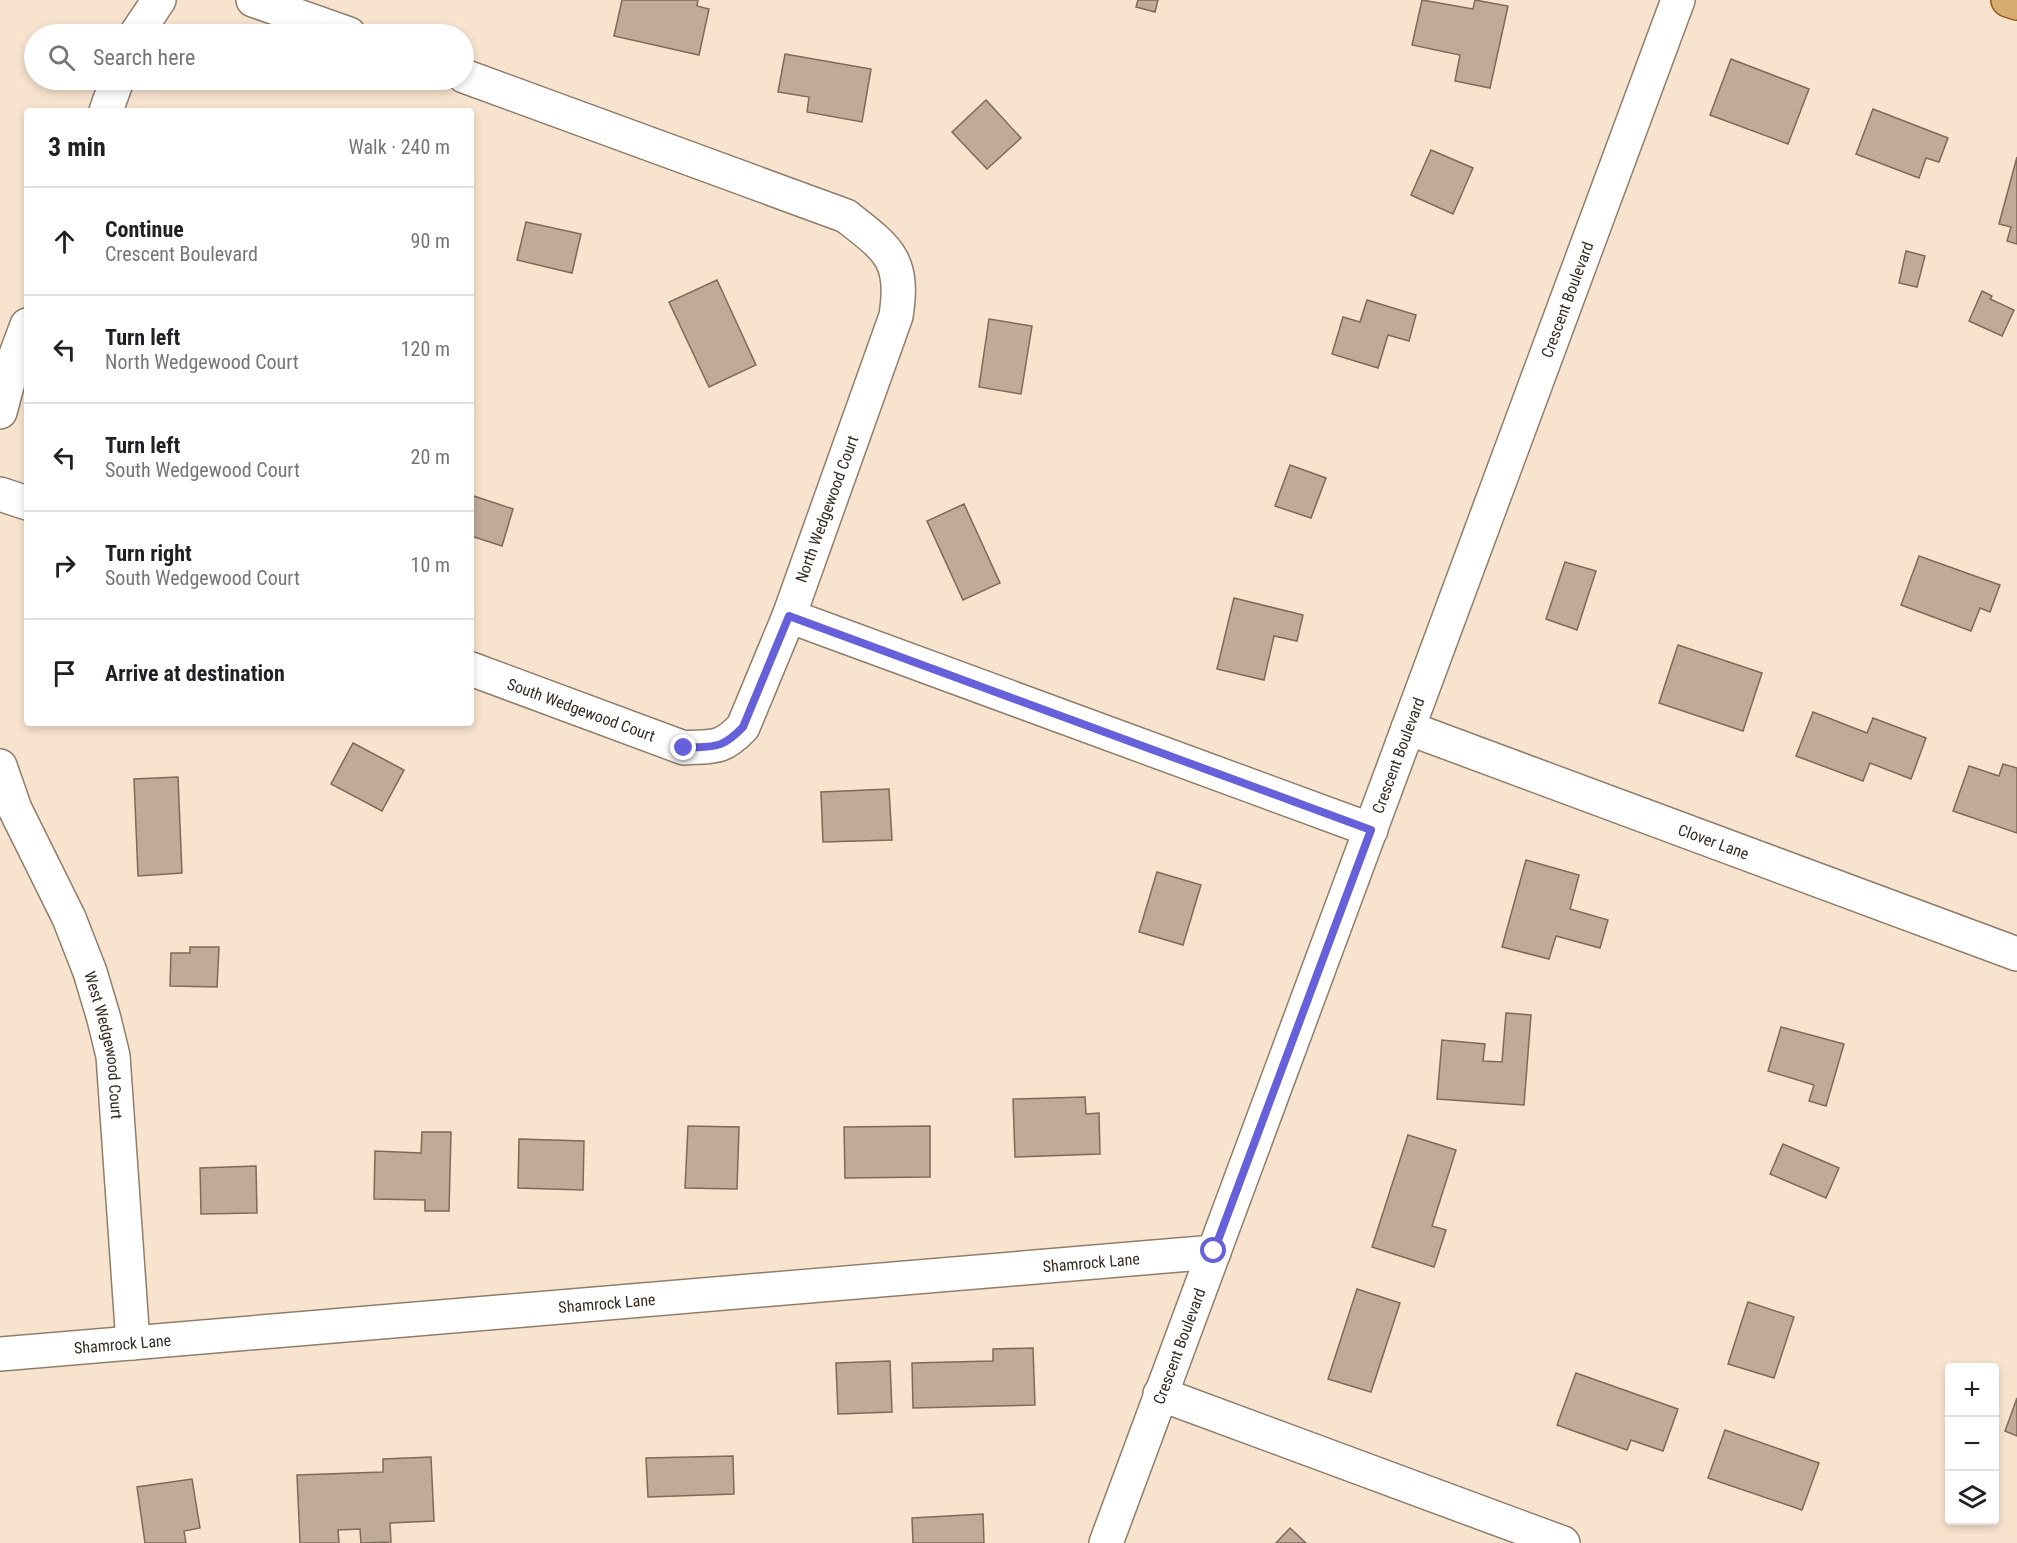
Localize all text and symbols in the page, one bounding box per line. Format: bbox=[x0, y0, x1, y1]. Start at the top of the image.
search box bbox=[24, 24, 474, 90]
icon: search bbox=[45, 41, 78, 74]
text: Search here bbox=[93, 45, 195, 70]
text: 3 min bbox=[48, 132, 106, 162]
text: Walk · 240 m bbox=[349, 135, 450, 159]
text: Continue bbox=[105, 217, 184, 242]
icon: ahead bbox=[48, 225, 81, 258]
text: 90 m bbox=[411, 229, 450, 253]
street label: Crescent Boulevard bbox=[1537, 239, 1597, 360]
text: Crescent Boulevard bbox=[105, 242, 258, 266]
text: Turn left bbox=[105, 325, 180, 350]
icon: left bbox=[48, 333, 81, 366]
text: 120 m bbox=[401, 337, 450, 361]
text: North Wedgewood Court bbox=[105, 350, 299, 374]
text: Turn left bbox=[105, 433, 180, 458]
street label: North Wedgewood Court bbox=[792, 433, 863, 585]
icon: left bbox=[48, 441, 81, 474]
text: 20 m bbox=[411, 445, 450, 469]
text: South Wedgewood Court bbox=[105, 458, 300, 482]
text: Turn right bbox=[105, 541, 192, 566]
icon: right bbox=[48, 549, 81, 582]
text: 10 m bbox=[411, 553, 450, 577]
text: South Wedgewood Court bbox=[105, 566, 300, 590]
icon: arrive bbox=[48, 657, 81, 690]
text: Arrive at destination bbox=[105, 661, 285, 686]
street label: South Wedgewood Court bbox=[505, 674, 658, 746]
street label: Crescent Boulevard bbox=[1368, 695, 1428, 816]
route end bbox=[670, 734, 696, 760]
street label: Clover Lane bbox=[1676, 820, 1752, 863]
street label: West Wedgewood Court bbox=[81, 969, 127, 1120]
route start bbox=[1200, 1237, 1226, 1263]
street label: Shamrock Lane bbox=[1042, 1249, 1140, 1276]
street label: Crescent Boulevard bbox=[1149, 1285, 1209, 1407]
street label: Shamrock Lane bbox=[558, 1289, 656, 1317]
street label: Shamrock Lane bbox=[73, 1330, 172, 1357]
map controls bbox=[1945, 1363, 1999, 1525]
button: + bbox=[1945, 1363, 1999, 1417]
button: − bbox=[1945, 1417, 1999, 1471]
button: layers bbox=[1945, 1471, 1999, 1525]

